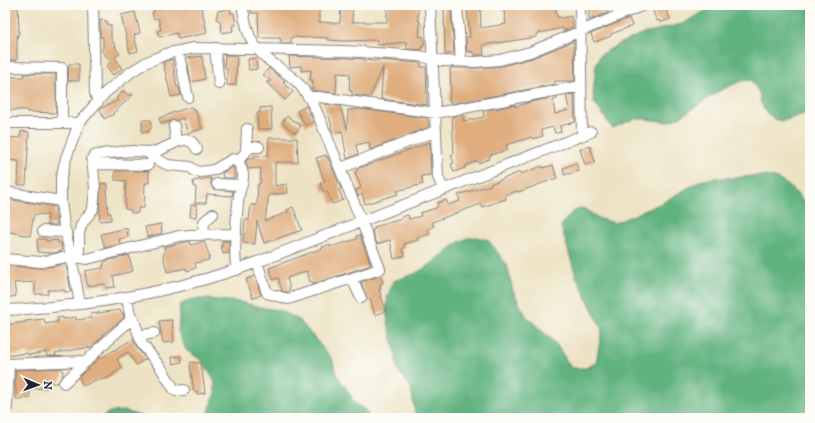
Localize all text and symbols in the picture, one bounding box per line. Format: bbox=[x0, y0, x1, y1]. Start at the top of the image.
north arrow bbox=[18, 365, 58, 405]
text: N bbox=[40, 381, 54, 390]

